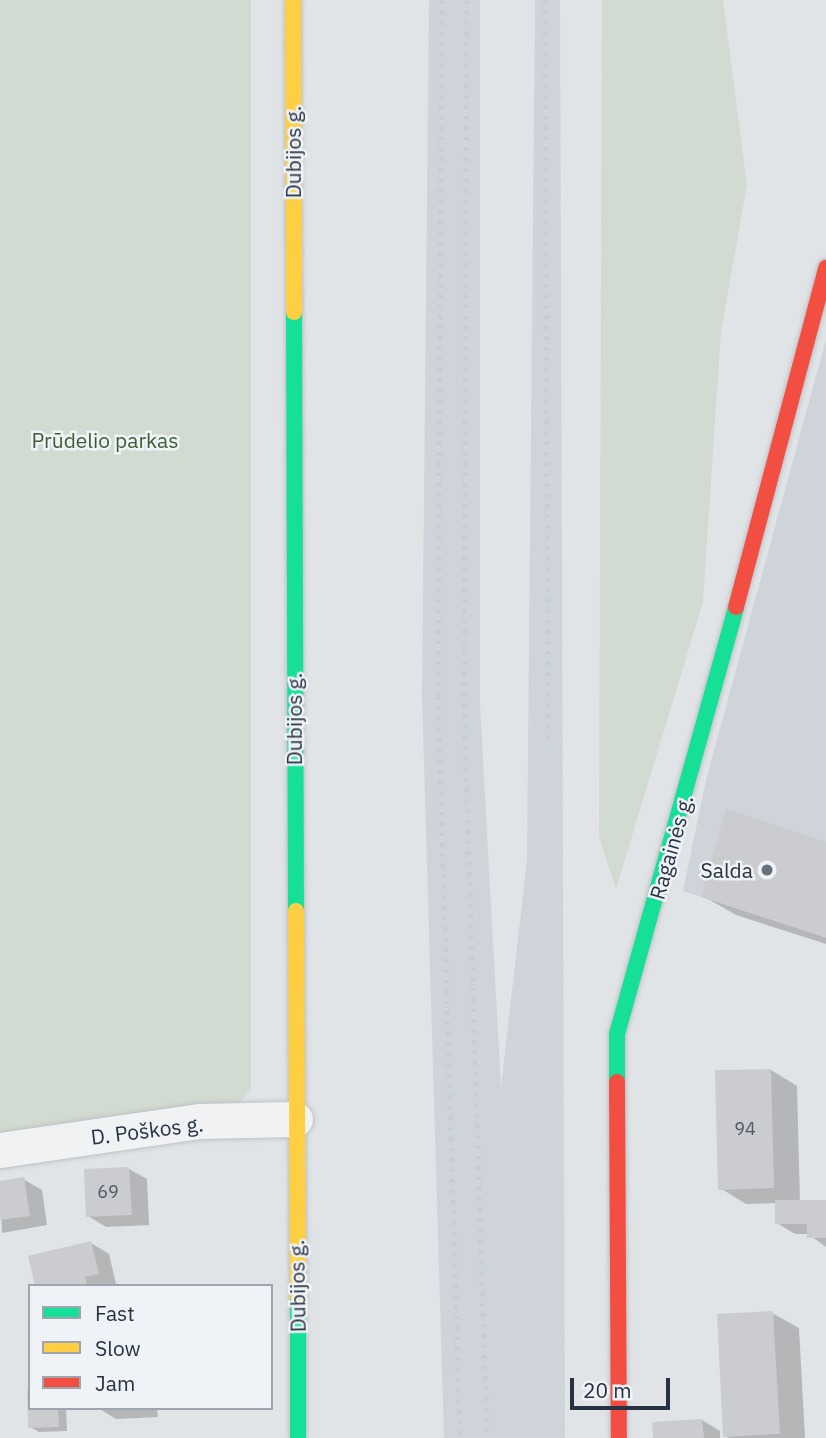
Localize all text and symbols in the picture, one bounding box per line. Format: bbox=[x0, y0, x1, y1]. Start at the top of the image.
street label: Dubijos g. bbox=[280, 106, 306, 198]
park label: Prūdelio parkas bbox=[31, 427, 179, 453]
street label: Dubijos g. bbox=[281, 673, 307, 765]
street label: Ragainės g. bbox=[644, 792, 698, 902]
place label: Salda bbox=[700, 857, 753, 883]
marker: Salda bbox=[759, 862, 775, 878]
street label: D. Poškos g. bbox=[89, 1111, 205, 1149]
house number: 94 bbox=[734, 1118, 756, 1140]
house number: 69 bbox=[97, 1181, 119, 1203]
street label: Dubijos g. bbox=[284, 1239, 310, 1333]
legend bbox=[28, 1284, 273, 1410]
text: Fast bbox=[95, 1299, 135, 1327]
text: Slow bbox=[95, 1334, 141, 1362]
scale bar bbox=[574, 1364, 674, 1408]
text: Jam bbox=[95, 1369, 135, 1397]
text: 20 m bbox=[583, 1376, 632, 1404]

